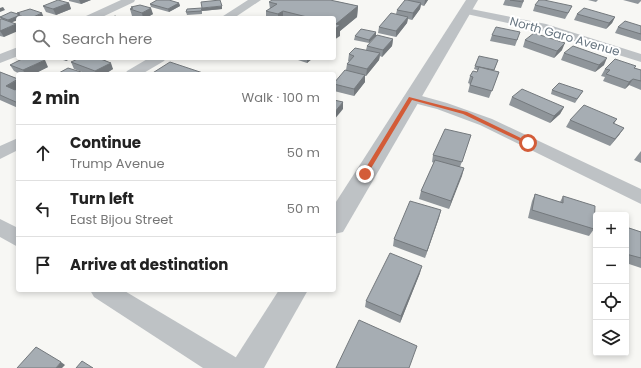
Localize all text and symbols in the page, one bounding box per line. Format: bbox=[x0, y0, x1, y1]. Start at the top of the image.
street label: North Garo Avenue bbox=[508, 12, 622, 60]
search box bbox=[16, 16, 336, 60]
icon: search bbox=[30, 27, 52, 49]
text: Search here bbox=[62, 28, 152, 49]
text: 2 min bbox=[32, 86, 80, 110]
text: Walk · 100 m bbox=[242, 88, 320, 107]
text: Continue bbox=[70, 132, 141, 153]
route start bbox=[519, 134, 537, 152]
icon: ahead bbox=[32, 142, 54, 164]
text: 50 m bbox=[287, 143, 320, 162]
text: Trump Avenue bbox=[70, 154, 165, 173]
route end bbox=[356, 165, 374, 183]
text: Turn left bbox=[70, 188, 134, 209]
icon: left bbox=[32, 198, 54, 220]
text: 50 m bbox=[287, 199, 320, 218]
text: East Bijou Street bbox=[70, 210, 173, 229]
map controls bbox=[593, 212, 629, 356]
button: + bbox=[593, 212, 629, 248]
button: − bbox=[593, 248, 629, 284]
icon: arrive bbox=[32, 254, 54, 276]
text: Arrive at destination bbox=[70, 254, 228, 275]
button: locate bbox=[593, 284, 629, 320]
button: layers bbox=[593, 320, 629, 356]

